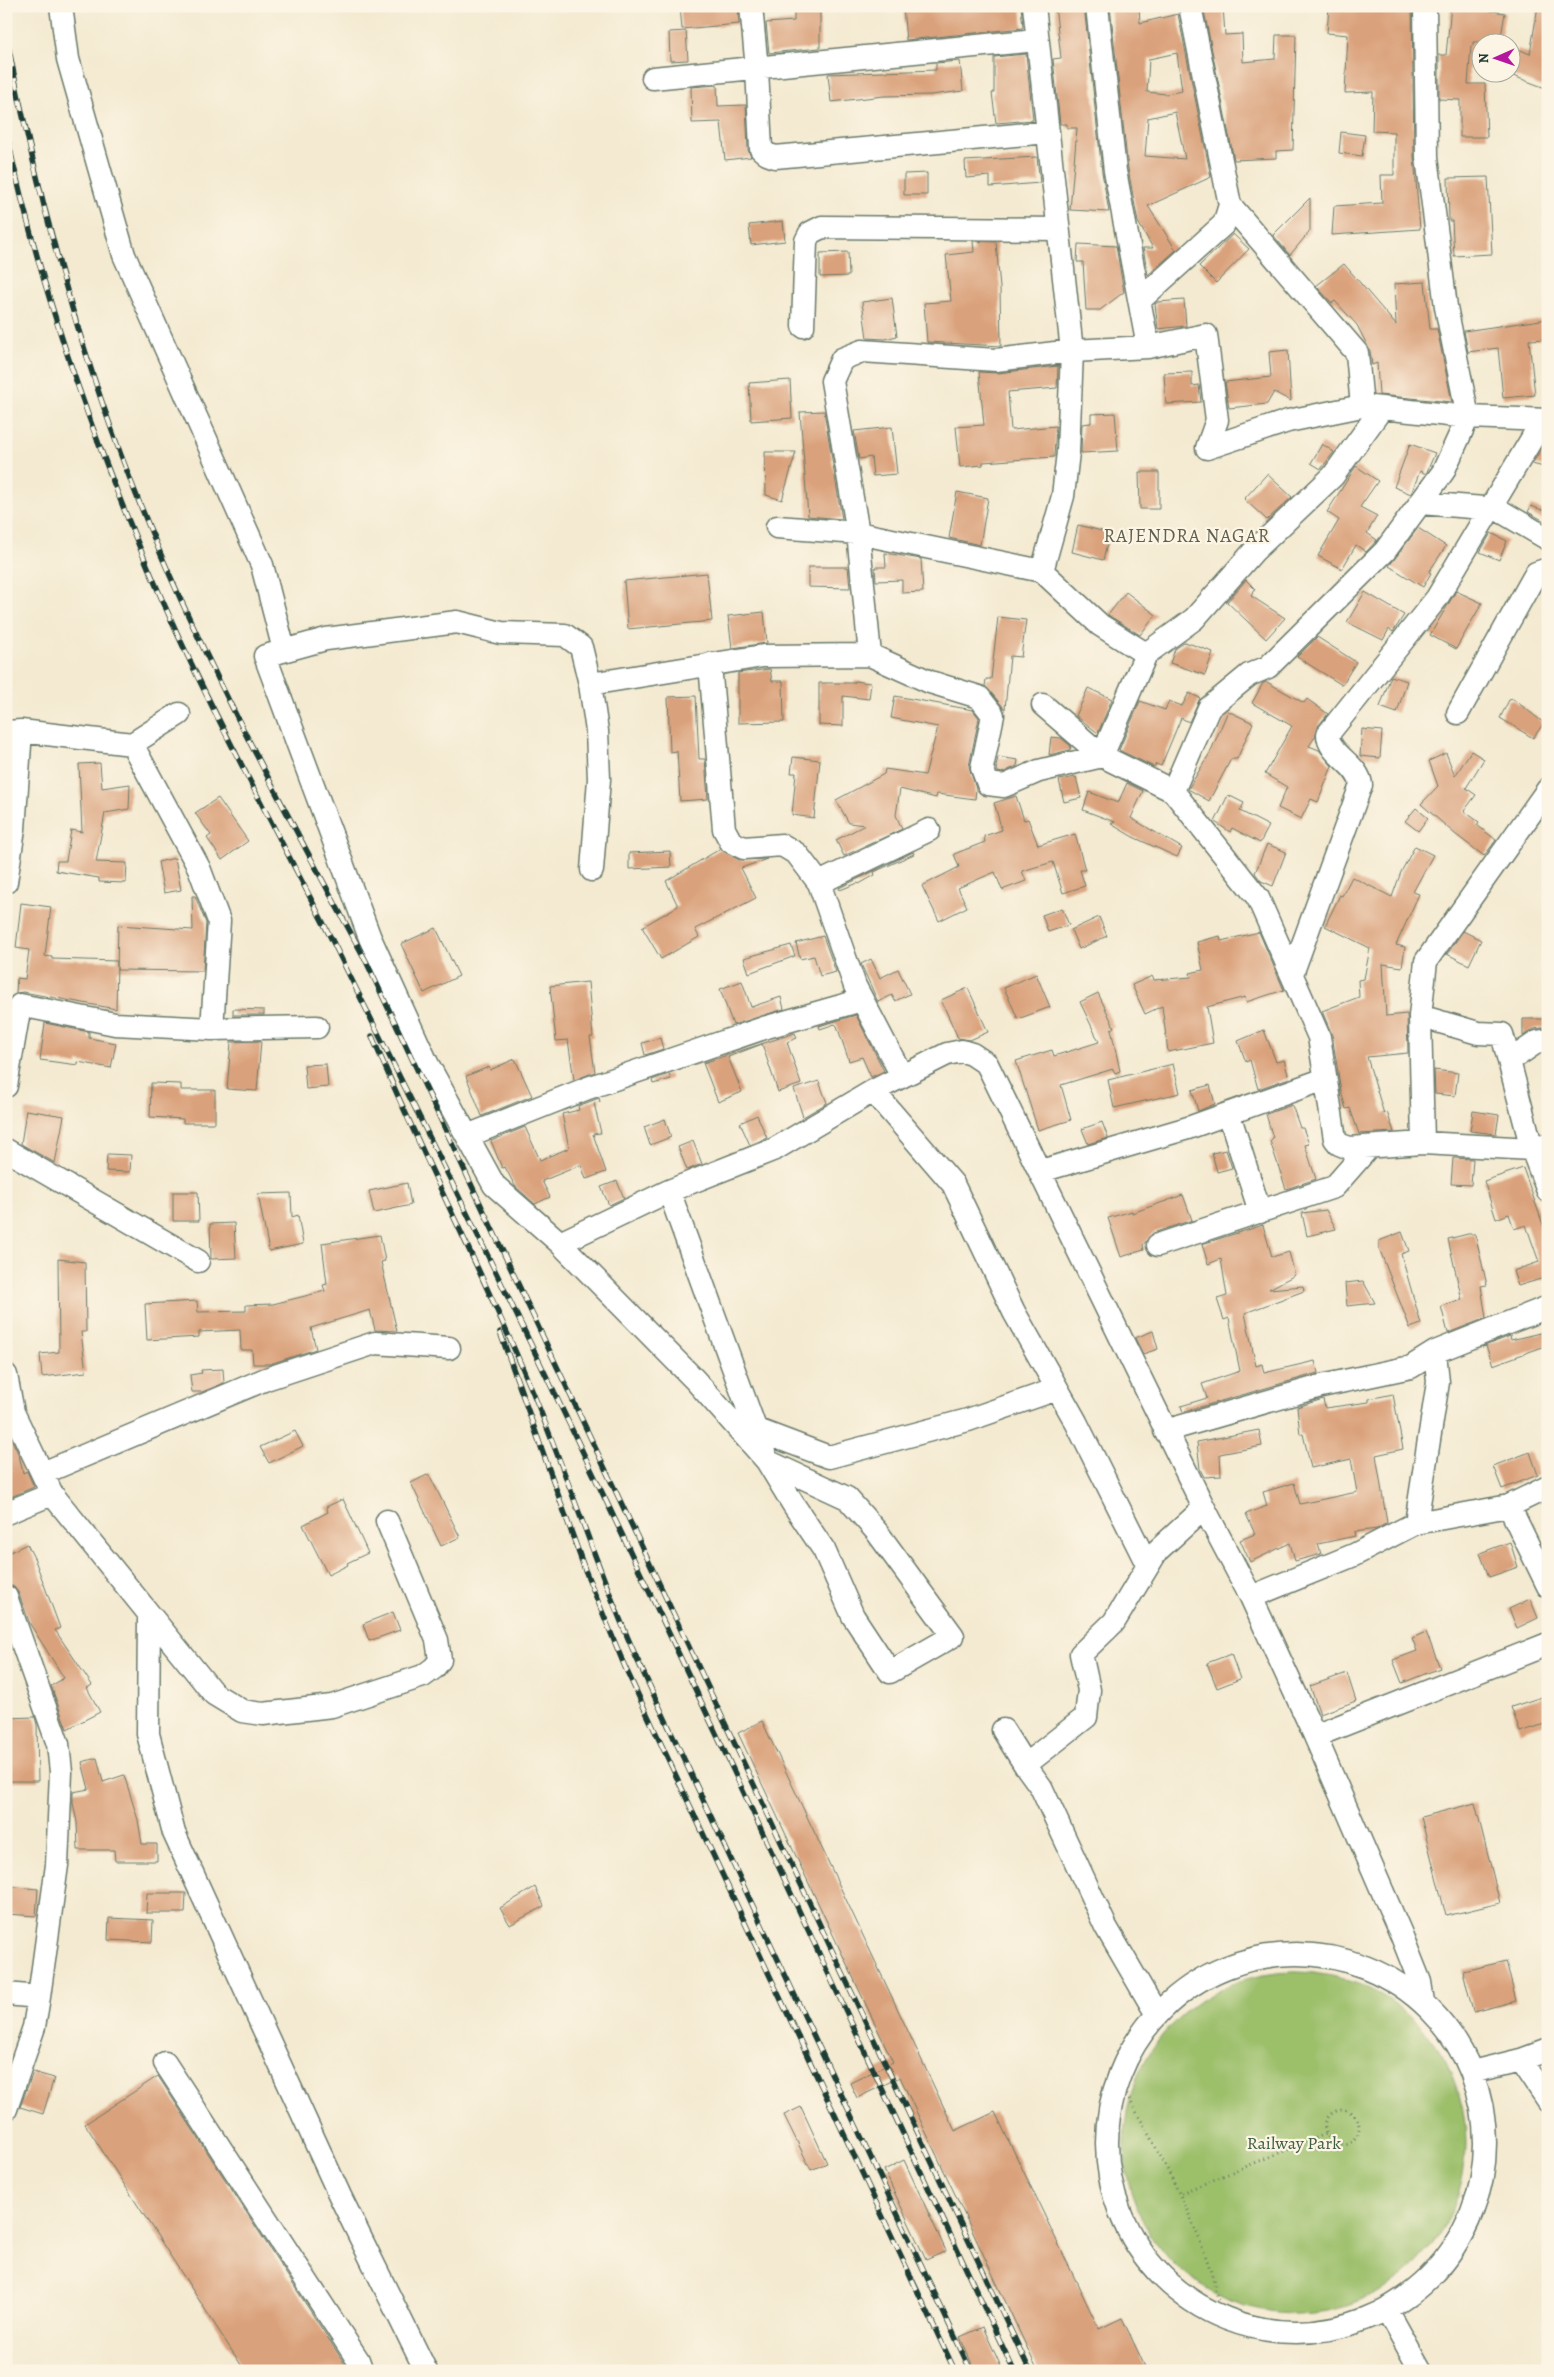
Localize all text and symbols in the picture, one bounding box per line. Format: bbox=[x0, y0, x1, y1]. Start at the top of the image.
north arrow bbox=[1472, 32, 1522, 82]
text: N bbox=[1474, 53, 1493, 64]
district label: RAJENDRA NAGAR bbox=[1104, 523, 1270, 549]
park label: Railway Park bbox=[1247, 2131, 1341, 2155]

